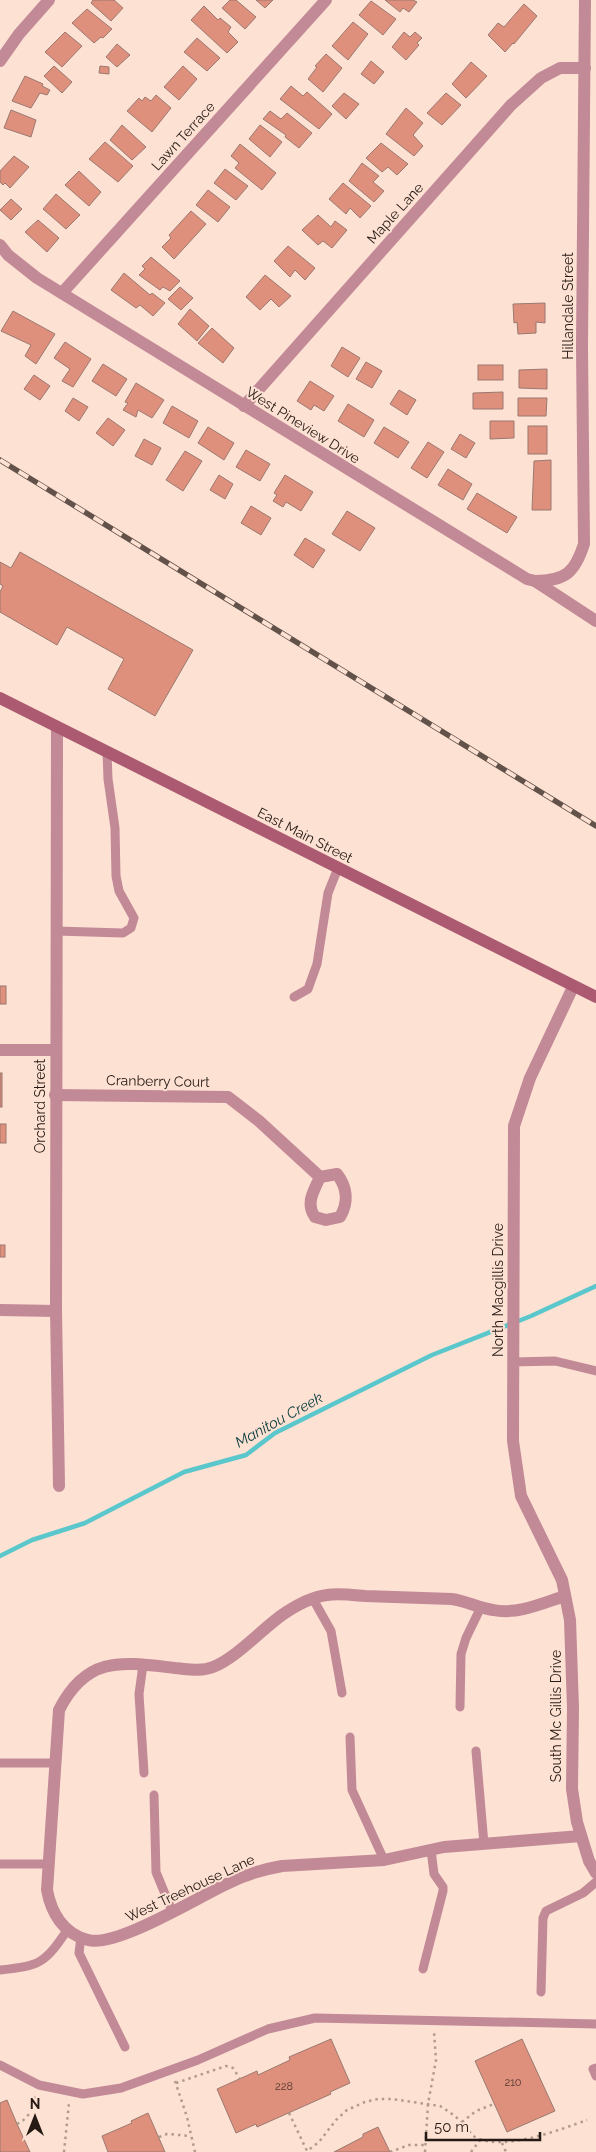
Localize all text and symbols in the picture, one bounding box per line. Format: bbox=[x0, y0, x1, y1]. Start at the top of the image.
street label: Lawn Terrace bbox=[148, 98, 218, 174]
street label: Maple Lane bbox=[364, 179, 426, 247]
street label: Hillandale Street bbox=[560, 252, 576, 360]
street label: West Pineview Drive bbox=[243, 383, 363, 467]
street label: East Main Street bbox=[255, 804, 355, 866]
street label: Orchard Street bbox=[32, 1058, 48, 1153]
street label: Cranberry Court bbox=[106, 1072, 210, 1090]
street label: North Macgillis Drive bbox=[490, 1223, 506, 1357]
water label: Manitou Creek bbox=[232, 1389, 326, 1451]
street label: South Mc Gillis Drive bbox=[548, 1650, 564, 1782]
street label: West Treehouse Lane bbox=[123, 1851, 257, 1925]
house number: 210 bbox=[504, 2076, 522, 2089]
house number: 228 bbox=[275, 2080, 293, 2093]
north arrow bbox=[10, 2092, 60, 2142]
text: N bbox=[30, 2096, 40, 2112]
scale bar bbox=[426, 2110, 540, 2142]
text: 50 m bbox=[434, 2118, 469, 2136]

